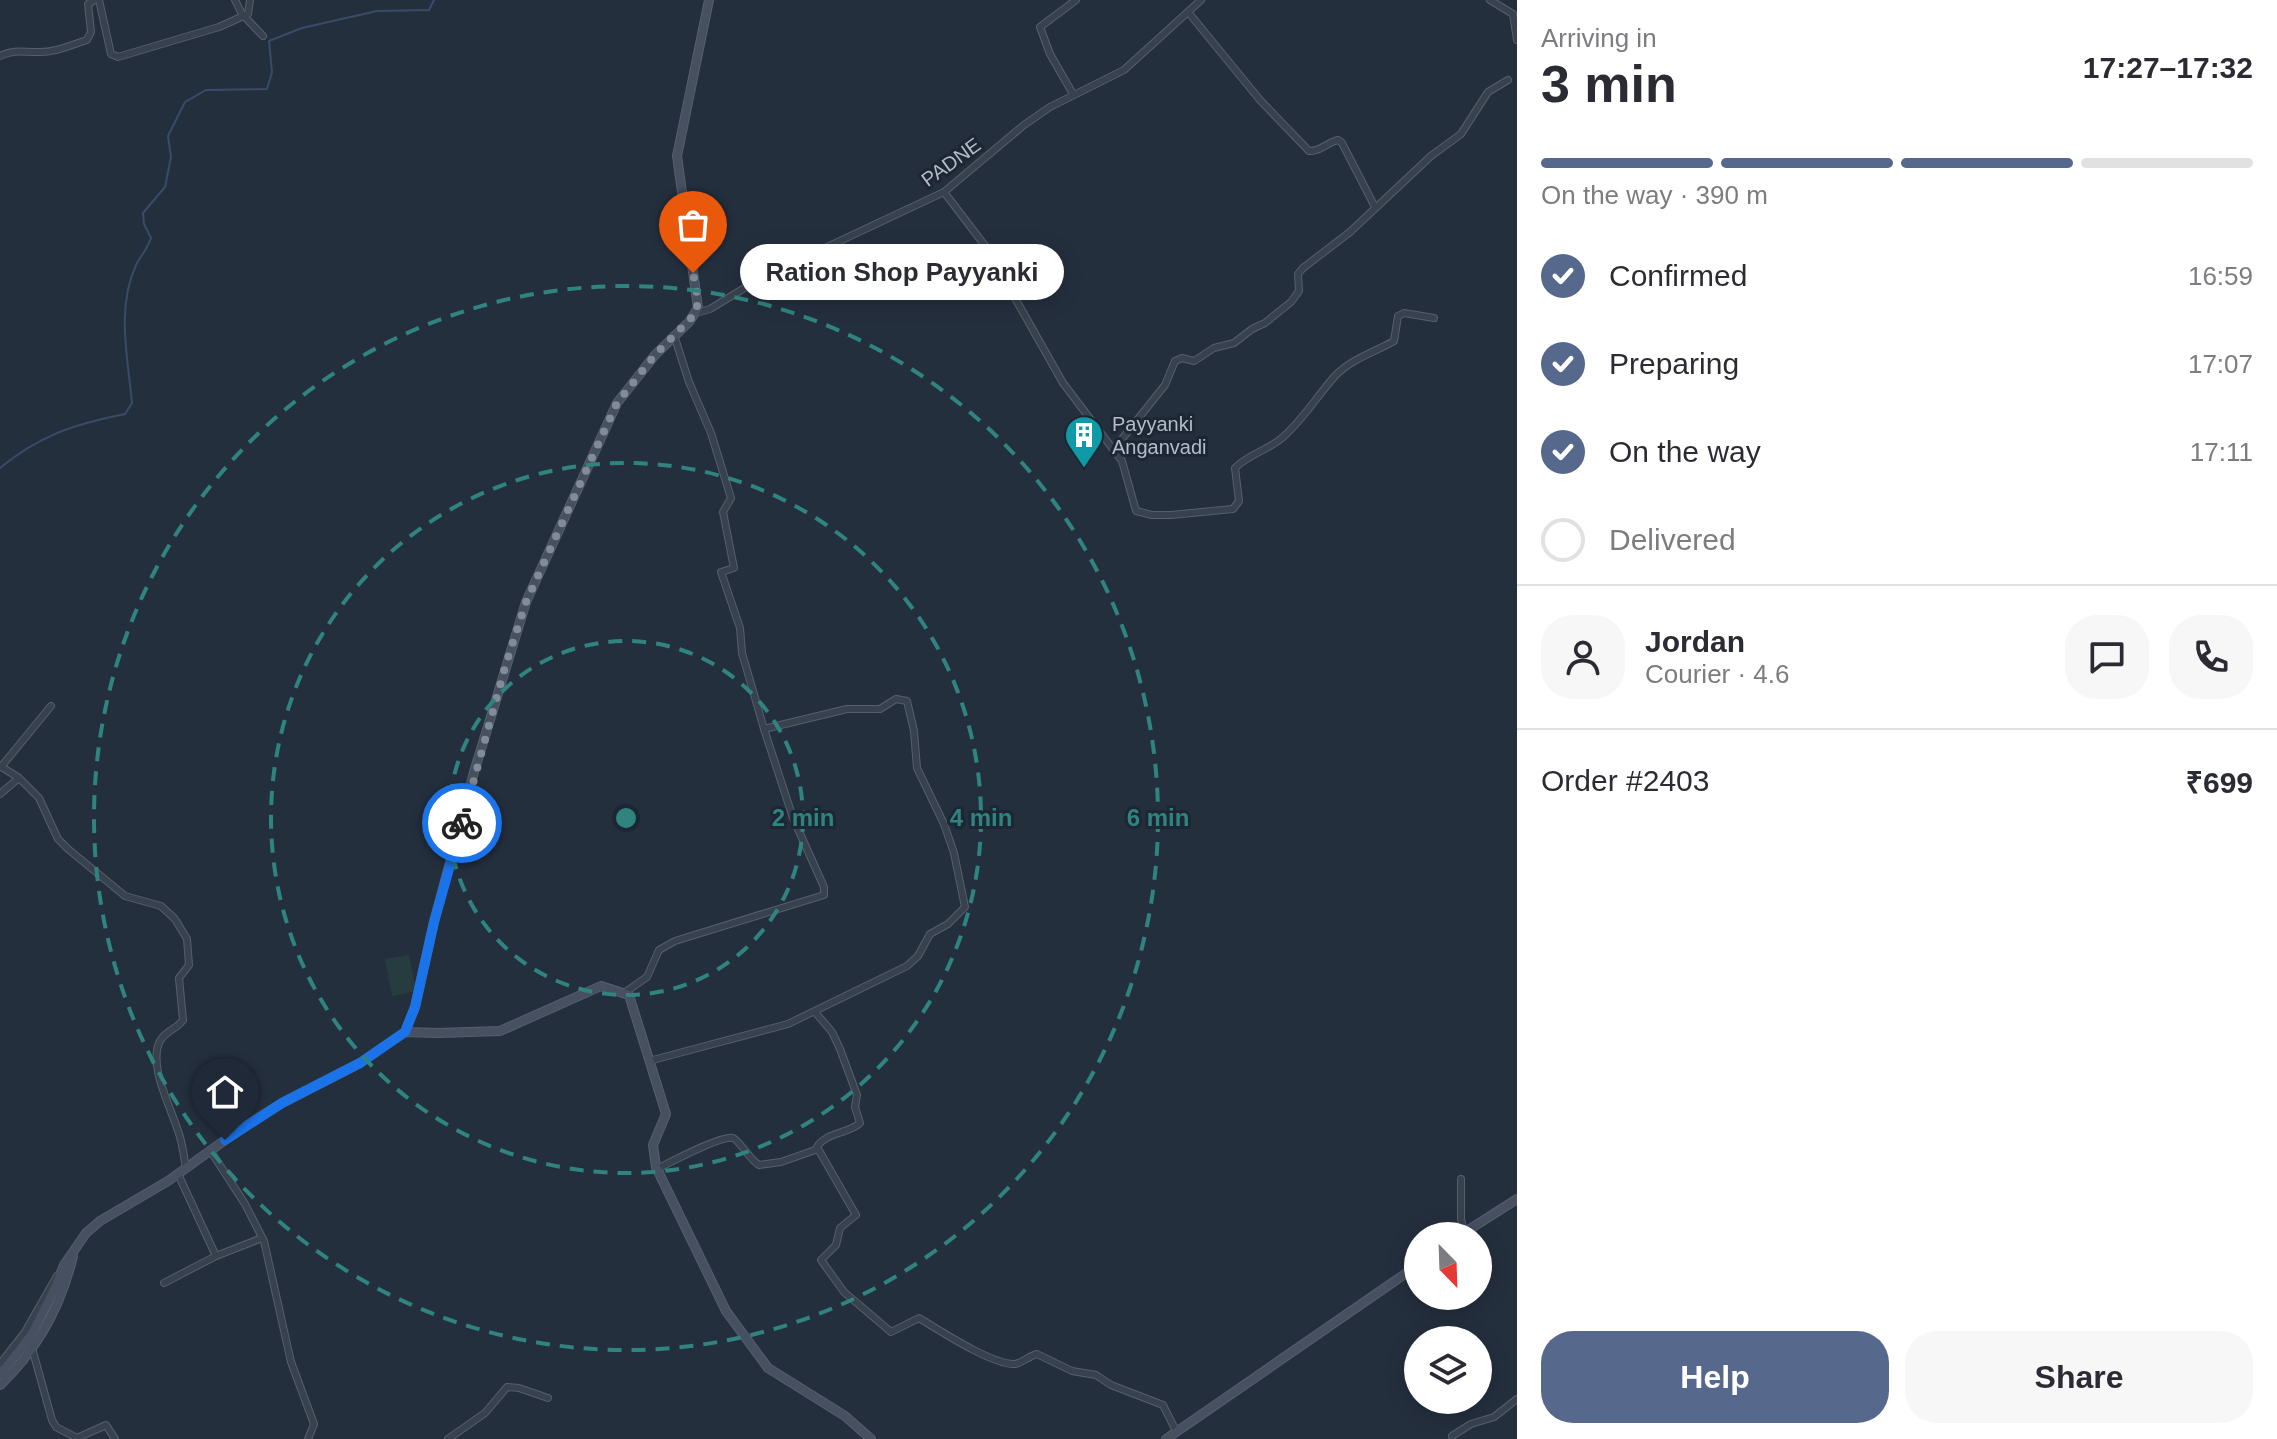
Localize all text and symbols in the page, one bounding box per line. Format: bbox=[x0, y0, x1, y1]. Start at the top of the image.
text: Arriving in bbox=[1541, 23, 1657, 53]
text: 17:27–17:32 bbox=[2083, 51, 2253, 84]
text: 3 min bbox=[1541, 55, 1677, 113]
street label: PADNE bbox=[917, 133, 985, 191]
text: On the way · 390 m bbox=[1541, 180, 1768, 210]
pin bbox=[659, 191, 727, 273]
icon: bag bbox=[671, 203, 715, 247]
callout: Ration Shop Payyanki bbox=[741, 245, 1065, 301]
icon: check bbox=[1541, 254, 1585, 298]
text: Ration Shop Payyanki bbox=[765, 257, 1039, 287]
text: Confirmed bbox=[1609, 259, 1747, 292]
text: 16:59 bbox=[2188, 261, 2253, 291]
icon: check bbox=[1541, 342, 1585, 386]
text: Preparing bbox=[1609, 347, 1739, 380]
text: 17:07 bbox=[2188, 349, 2253, 379]
place label: Payyanki Anganvadi bbox=[1112, 413, 1207, 458]
building icon: Payyanki Anganvadi bbox=[1063, 414, 1105, 469]
icon: check bbox=[1541, 430, 1585, 474]
text: On the way bbox=[1609, 435, 1761, 468]
text: 17:11 bbox=[2190, 437, 2253, 467]
text: Delivered bbox=[1609, 523, 1736, 556]
button: person bbox=[1541, 615, 1625, 699]
button: chat bbox=[2065, 615, 2149, 699]
button: phone bbox=[2169, 615, 2253, 699]
text: Jordan bbox=[1645, 625, 1745, 658]
text: Courier · 4.6 bbox=[1645, 659, 1790, 689]
text: Order #2403 bbox=[1541, 764, 1709, 797]
text: ₹699 bbox=[2186, 766, 2253, 799]
courier bbox=[422, 783, 502, 863]
icon: bike bbox=[440, 801, 484, 845]
centre of rings bbox=[612, 804, 640, 832]
text: 2 min bbox=[772, 804, 834, 831]
text: 4 min bbox=[950, 804, 1012, 831]
text: 6 min bbox=[1127, 804, 1189, 831]
pin bbox=[191, 1058, 259, 1140]
icon: home bbox=[203, 1070, 247, 1114]
north arrow bbox=[1404, 1222, 1492, 1310]
map controls bbox=[1404, 1222, 1492, 1414]
button: layers bbox=[1404, 1326, 1492, 1414]
button: Help bbox=[1541, 1331, 1889, 1423]
button: Share bbox=[1905, 1331, 2253, 1423]

